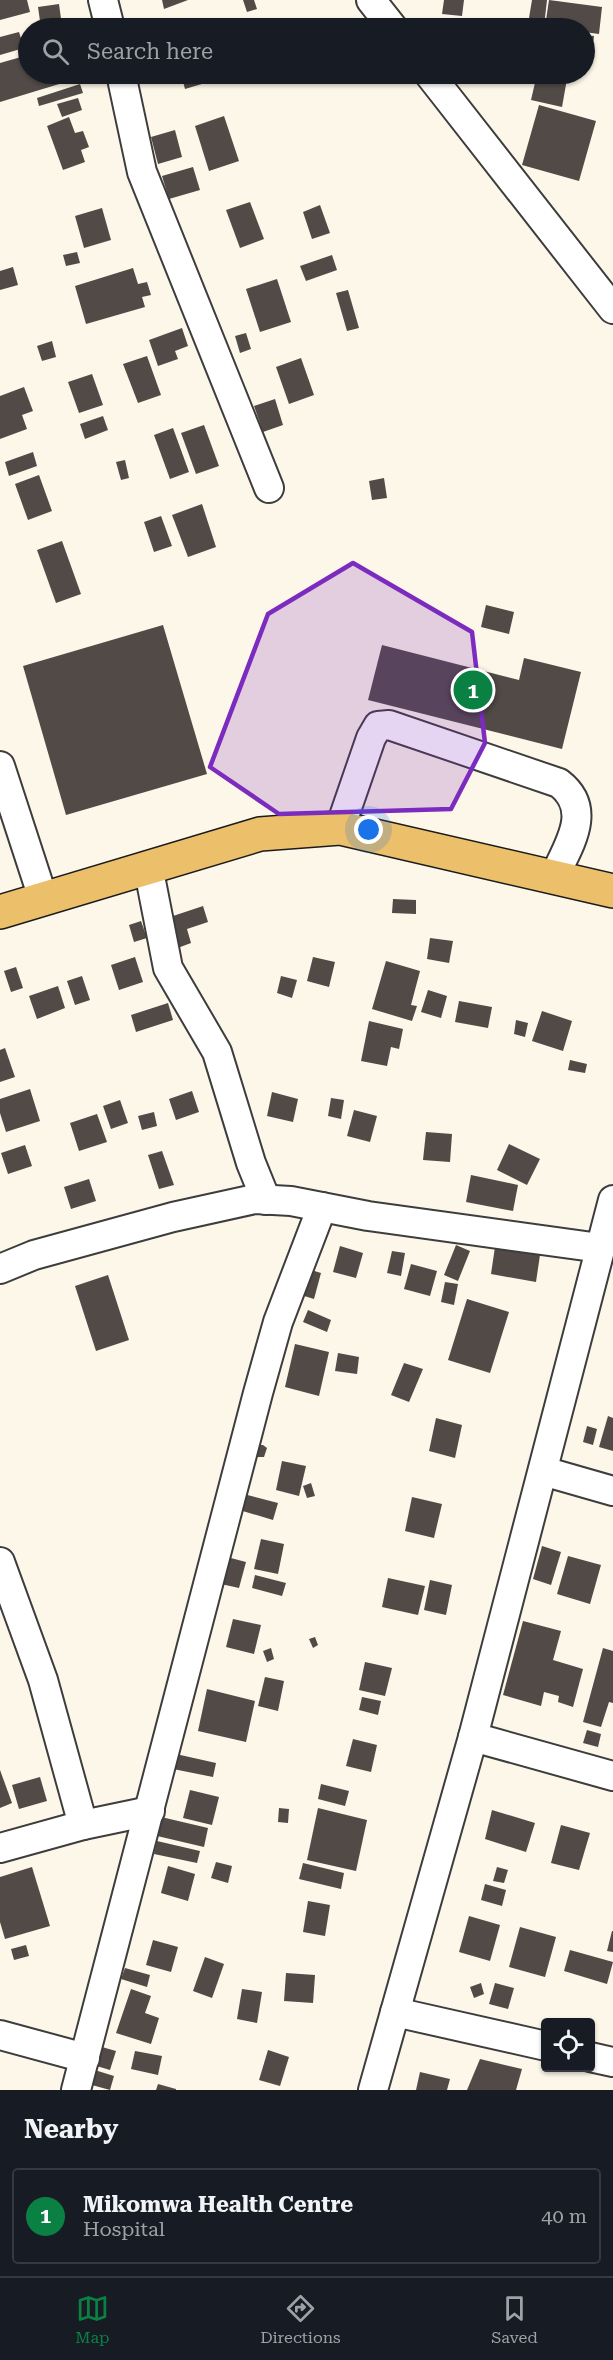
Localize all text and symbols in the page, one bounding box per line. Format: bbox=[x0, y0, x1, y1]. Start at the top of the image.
search box bbox=[18, 18, 595, 84]
icon: search bbox=[39, 35, 72, 68]
text: Search here bbox=[87, 39, 213, 64]
pin: 1 bbox=[454, 668, 492, 712]
your location bbox=[354, 815, 383, 844]
map controls bbox=[541, 2018, 595, 2072]
button: locate bbox=[541, 2018, 595, 2072]
text: Nearby bbox=[24, 2114, 118, 2144]
text: Mikomwa Health Centre bbox=[83, 2192, 353, 2217]
text: 1 bbox=[40, 2204, 51, 2228]
text: 40 m bbox=[541, 2204, 587, 2228]
text: Hospital bbox=[83, 2217, 165, 2241]
tab: Map bbox=[75, 2292, 110, 2347]
tab: Directions bbox=[260, 2292, 341, 2347]
tab: Saved bbox=[491, 2292, 538, 2347]

